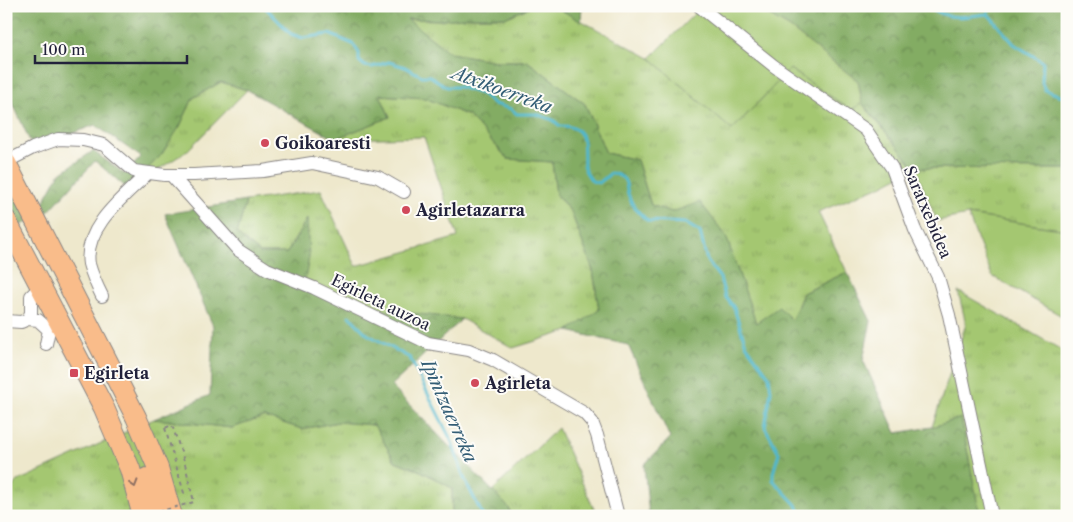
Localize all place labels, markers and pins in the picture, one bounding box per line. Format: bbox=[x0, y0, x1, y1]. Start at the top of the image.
place label: Goikoaresti bbox=[275, 133, 371, 153]
marker: Goikoaresti bbox=[259, 137, 271, 149]
place label: Agirletazarra bbox=[415, 200, 526, 220]
marker: Agirletazarra bbox=[400, 204, 412, 216]
place label: Egirleta bbox=[84, 363, 150, 383]
marker: Egirleta bbox=[68, 367, 80, 379]
place label: Agirleta bbox=[484, 373, 552, 393]
marker: Agirleta bbox=[469, 377, 481, 389]

